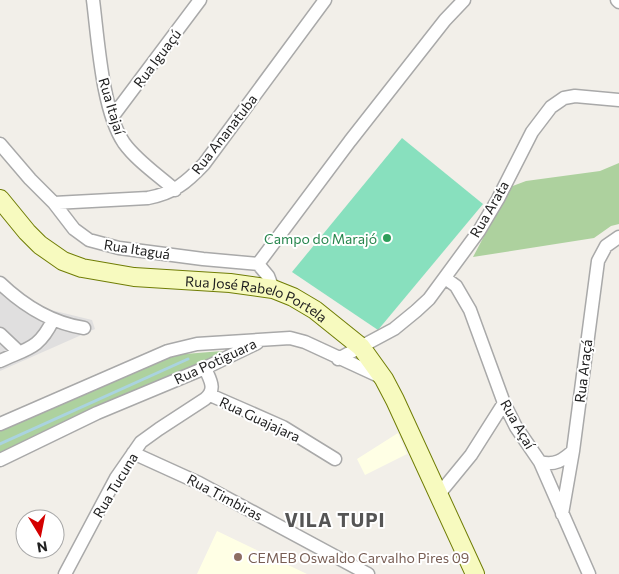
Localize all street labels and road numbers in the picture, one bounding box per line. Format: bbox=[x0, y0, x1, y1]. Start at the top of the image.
street label: Rua Iguaçú bbox=[130, 26, 184, 90]
street label: Rua Itajaí bbox=[95, 75, 129, 137]
street label: Rua Ananatuba bbox=[188, 91, 260, 177]
street label: Rua Arata bbox=[466, 178, 512, 240]
street label: Rua Itaguá bbox=[103, 235, 171, 263]
street label: Rua José Rabelo Portela bbox=[185, 272, 331, 325]
street label: Rua Potiguara bbox=[171, 335, 259, 387]
street label: Rua Araçá bbox=[571, 338, 595, 404]
street label: Rua Guajajara bbox=[217, 393, 303, 445]
street label: Rua Açaí bbox=[497, 396, 539, 452]
street label: Rua Tucuna bbox=[89, 449, 141, 521]
street label: Rua Timbiras bbox=[184, 470, 266, 524]

